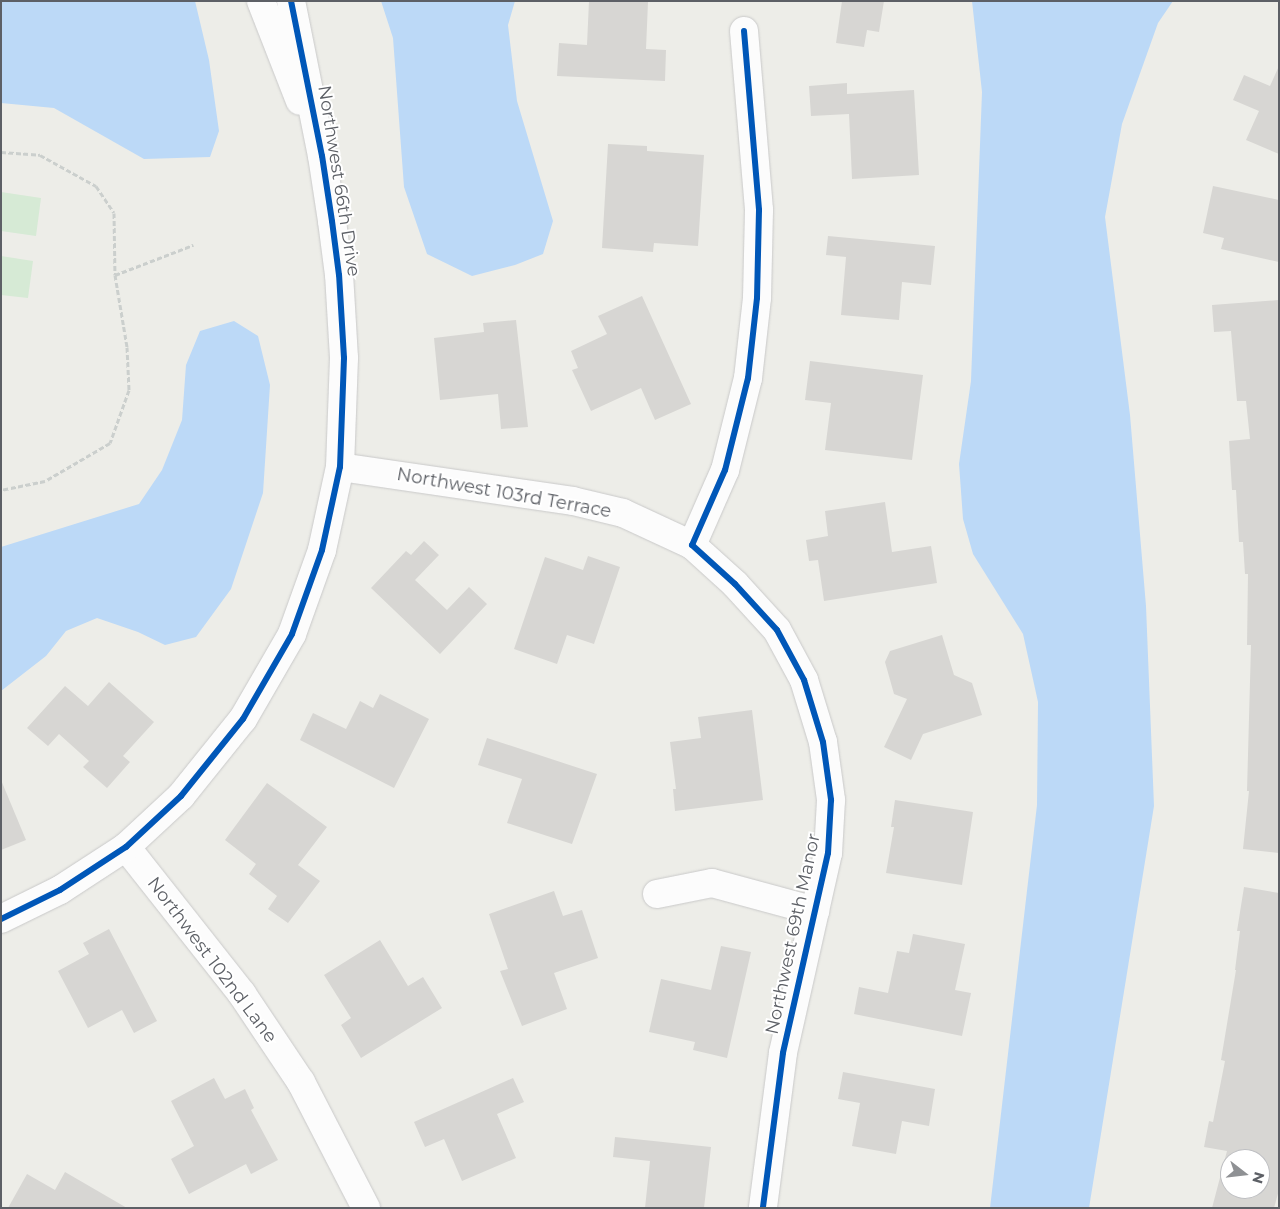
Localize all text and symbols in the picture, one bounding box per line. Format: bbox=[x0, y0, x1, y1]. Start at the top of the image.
street label: Northwest 66th Drive bbox=[313, 84, 365, 278]
street label: Northwest 103rd Terrace bbox=[395, 463, 613, 523]
street label: Northwest 69th Manor bbox=[761, 832, 825, 1036]
street label: Northwest 102nd Lane bbox=[143, 873, 281, 1047]
north arrow bbox=[1220, 1149, 1270, 1199]
text: N bbox=[1248, 1170, 1269, 1186]

